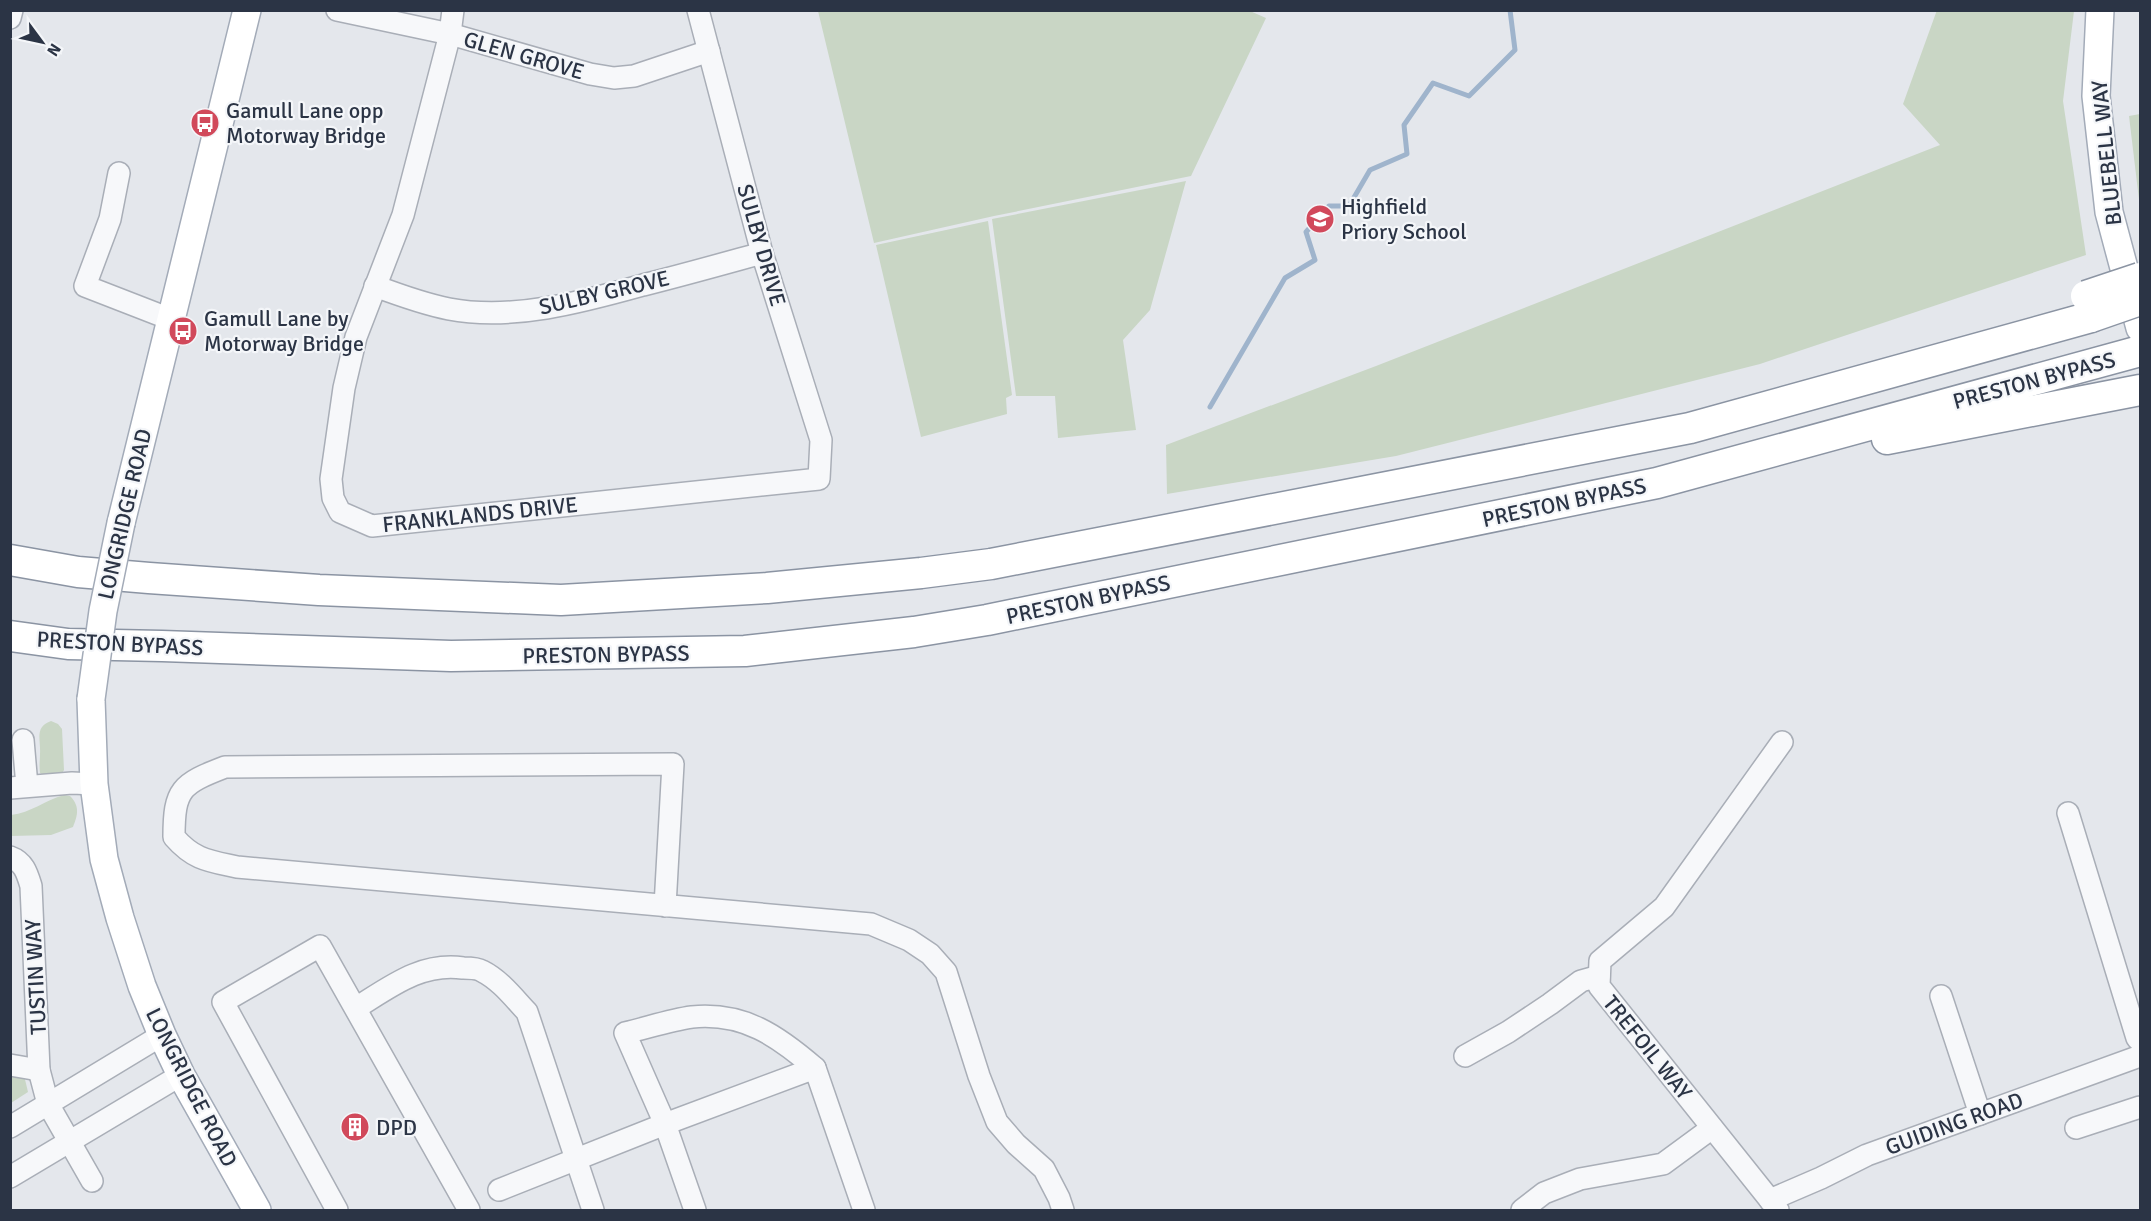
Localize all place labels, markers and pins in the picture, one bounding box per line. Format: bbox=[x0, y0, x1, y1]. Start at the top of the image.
place label: Gamull Lane opp Motorway Bridge bbox=[226, 97, 386, 149]
bus stop icon: Gamull Lane opp Motorway Bridge bbox=[189, 107, 221, 139]
place label: Highfield Priory School bbox=[1341, 193, 1467, 245]
school or university icon: Highfield Priory School bbox=[1304, 203, 1336, 235]
place label: Gamull Lane by Motorway Bridge bbox=[204, 305, 364, 357]
bus stop icon: Gamull Lane by Motorway Bridge bbox=[167, 315, 199, 347]
building icon: DPD bbox=[339, 1111, 371, 1143]
place label: DPD bbox=[376, 1114, 417, 1141]

